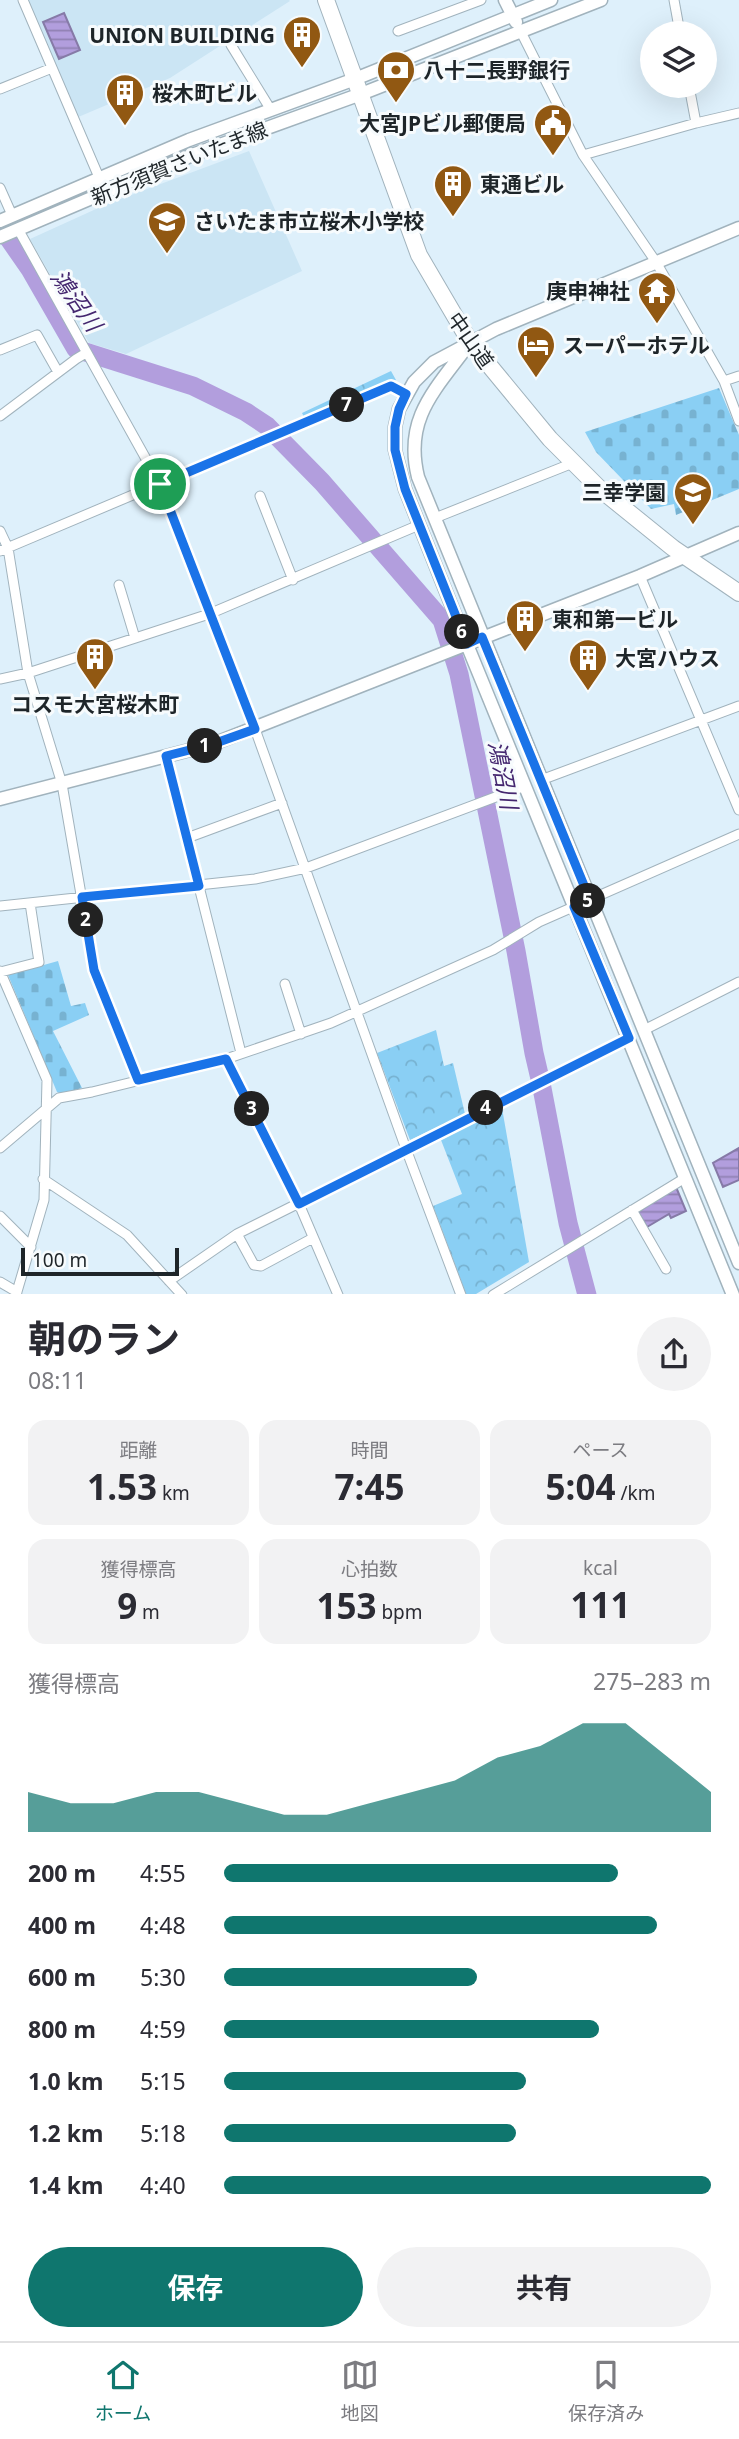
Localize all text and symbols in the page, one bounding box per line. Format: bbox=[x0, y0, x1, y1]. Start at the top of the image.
building icon: UNION BUILDING bbox=[281, 14, 323, 69]
place label: UNION BUILDING bbox=[89, 21, 275, 49]
map controls bbox=[640, 21, 717, 98]
button: layers bbox=[640, 21, 717, 98]
bank icon: 八十二長野銀行 bbox=[375, 49, 417, 104]
place label: 八十二長野銀行 bbox=[423, 56, 570, 84]
building icon: 桜木町ビル bbox=[104, 72, 146, 127]
place label: 桜木町ビル bbox=[152, 79, 257, 107]
public building icon: 大宮JPビル郵便局 bbox=[532, 102, 574, 157]
place label: 大宮JPビル郵便局 bbox=[359, 109, 526, 137]
street label: 新方須賀さいたま線 bbox=[86, 115, 272, 211]
building icon: 東通ビル bbox=[432, 163, 474, 218]
place label: 東通ビル bbox=[480, 170, 564, 198]
school or university icon: さいたま市立桜木小学校 bbox=[146, 200, 188, 255]
place label: さいたま市立桜木小学校 bbox=[194, 207, 424, 235]
water label: 鴻沼川 bbox=[44, 263, 112, 340]
temple icon: 庚申神社 bbox=[636, 270, 678, 325]
place label: 庚申神社 bbox=[546, 277, 630, 305]
street label: 中山道 bbox=[441, 306, 501, 374]
hotel icon: スーパーホテル bbox=[515, 324, 557, 379]
place label: スーパーホテル bbox=[563, 331, 710, 359]
pin: 7 bbox=[330, 388, 364, 422]
text: 7 bbox=[341, 391, 352, 417]
pin bbox=[130, 454, 190, 514]
icon: arrive bbox=[141, 465, 179, 503]
school or university icon: 三幸学園 bbox=[672, 471, 714, 526]
place label: 三幸学園 bbox=[582, 478, 666, 506]
building icon: 東和第一ビル bbox=[504, 598, 546, 653]
place label: 東和第一ビル bbox=[552, 605, 678, 633]
pin: 6 bbox=[444, 614, 480, 650]
text: 6 bbox=[456, 618, 467, 644]
building icon: コスモ大宮桜木町 bbox=[74, 636, 116, 691]
building icon: 大宮ハウス bbox=[567, 637, 609, 692]
place label: 大宮ハウス bbox=[615, 644, 720, 672]
place label: コスモ大宮桜木町 bbox=[11, 690, 179, 718]
pin: 1 bbox=[188, 728, 222, 764]
text: 1 bbox=[199, 732, 210, 758]
water label: 鴻沼川 bbox=[482, 738, 527, 815]
pin: 5 bbox=[570, 884, 606, 918]
text: 5 bbox=[582, 887, 593, 913]
pin: 2 bbox=[68, 902, 104, 937]
text: 2 bbox=[80, 906, 91, 932]
pin: 4 bbox=[468, 1090, 504, 1126]
pin: 3 bbox=[234, 1092, 270, 1126]
text: 4 bbox=[480, 1094, 491, 1120]
text: 3 bbox=[246, 1095, 257, 1121]
scale bar bbox=[21, 1246, 178, 1277]
text: 100 m bbox=[32, 1247, 87, 1273]
text: 朝のラン bbox=[28, 1312, 180, 1364]
button: share bbox=[637, 1317, 711, 1391]
text: 08:11 bbox=[28, 1364, 87, 1396]
text: 距離 bbox=[119, 1437, 158, 1463]
text: 時間 bbox=[350, 1437, 389, 1463]
text: ペース bbox=[572, 1437, 629, 1463]
text: 1.53 bbox=[87, 1463, 157, 1510]
text: 7:45 bbox=[335, 1463, 404, 1510]
text: 5:04 bbox=[546, 1463, 615, 1510]
text: km bbox=[157, 1480, 190, 1506]
text: /km bbox=[615, 1480, 655, 1506]
text: kcal bbox=[583, 1555, 618, 1581]
text: 獲得標高 bbox=[100, 1556, 177, 1582]
text: 心拍数 bbox=[341, 1556, 398, 1582]
text: 111 bbox=[570, 1581, 631, 1628]
text: 9 bbox=[117, 1582, 137, 1629]
text: 153 bbox=[316, 1582, 376, 1629]
text: m bbox=[137, 1599, 160, 1625]
text: bpm bbox=[376, 1599, 423, 1625]
text: 275–283 m bbox=[593, 1665, 711, 1697]
text: 獲得標高 bbox=[28, 1667, 120, 1699]
text: 200 m bbox=[28, 1857, 96, 1889]
text: 4:55 bbox=[140, 1857, 186, 1889]
text: 400 m bbox=[28, 1909, 96, 1941]
text: 4:48 bbox=[140, 1909, 186, 1941]
text: 600 m bbox=[28, 1961, 96, 1993]
text: 5:30 bbox=[140, 1961, 186, 1993]
text: 800 m bbox=[28, 2013, 96, 2045]
text: 4:59 bbox=[140, 2013, 186, 2045]
text: 1.0 km bbox=[28, 2065, 103, 2097]
text: 5:15 bbox=[140, 2065, 186, 2097]
text: 1.2 km bbox=[28, 2117, 103, 2149]
text: 5:18 bbox=[140, 2117, 186, 2149]
text: 1.4 km bbox=[28, 2169, 103, 2201]
text: 4:40 bbox=[140, 2169, 186, 2201]
button: 保存 bbox=[28, 2247, 363, 2327]
button: 共有 bbox=[377, 2247, 711, 2327]
tab: ホーム bbox=[95, 2356, 151, 2426]
tab: 地図 bbox=[341, 2356, 379, 2426]
tab: 保存済み bbox=[568, 2356, 644, 2426]

